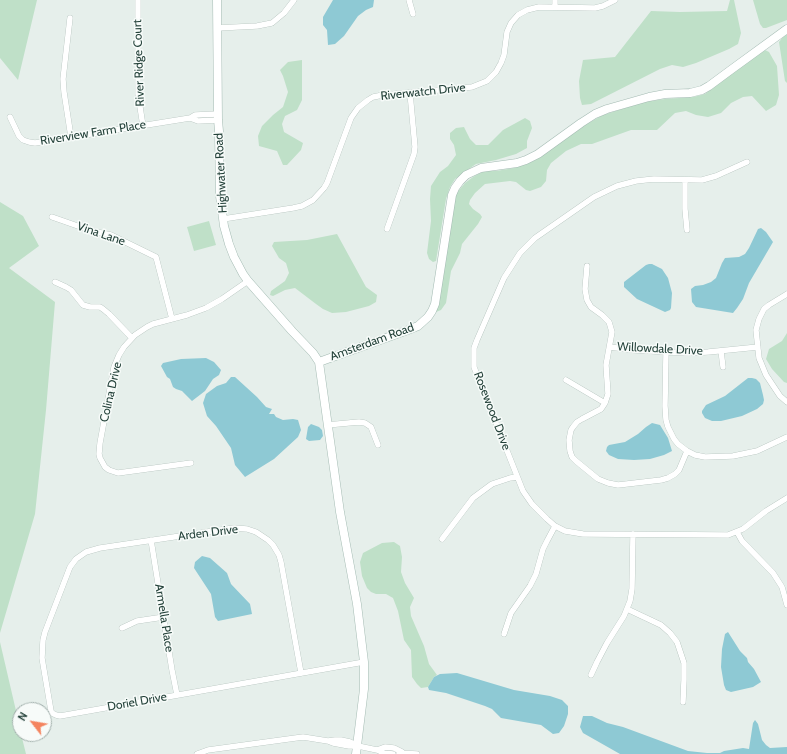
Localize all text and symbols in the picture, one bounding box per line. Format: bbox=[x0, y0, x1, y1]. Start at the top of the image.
street label: River Ridge Court bbox=[130, 19, 148, 107]
street label: Riverwatch Drive bbox=[380, 80, 466, 104]
street label: Riverview Farm Place bbox=[39, 118, 147, 148]
street label: Highwater Road bbox=[212, 133, 230, 213]
street label: Vina Lane bbox=[75, 219, 127, 249]
street label: Amsterdam Road bbox=[328, 320, 416, 364]
street label: Willowdale Drive bbox=[617, 340, 703, 358]
street label: Colina Drive bbox=[97, 361, 125, 423]
street label: Rosewood Drive bbox=[470, 370, 514, 452]
street label: Arden Drive bbox=[177, 522, 239, 544]
street label: Armella Place bbox=[152, 583, 176, 653]
street label: Doriel Drive bbox=[106, 690, 168, 714]
north arrow bbox=[12, 702, 52, 742]
text: N bbox=[15, 709, 31, 723]

